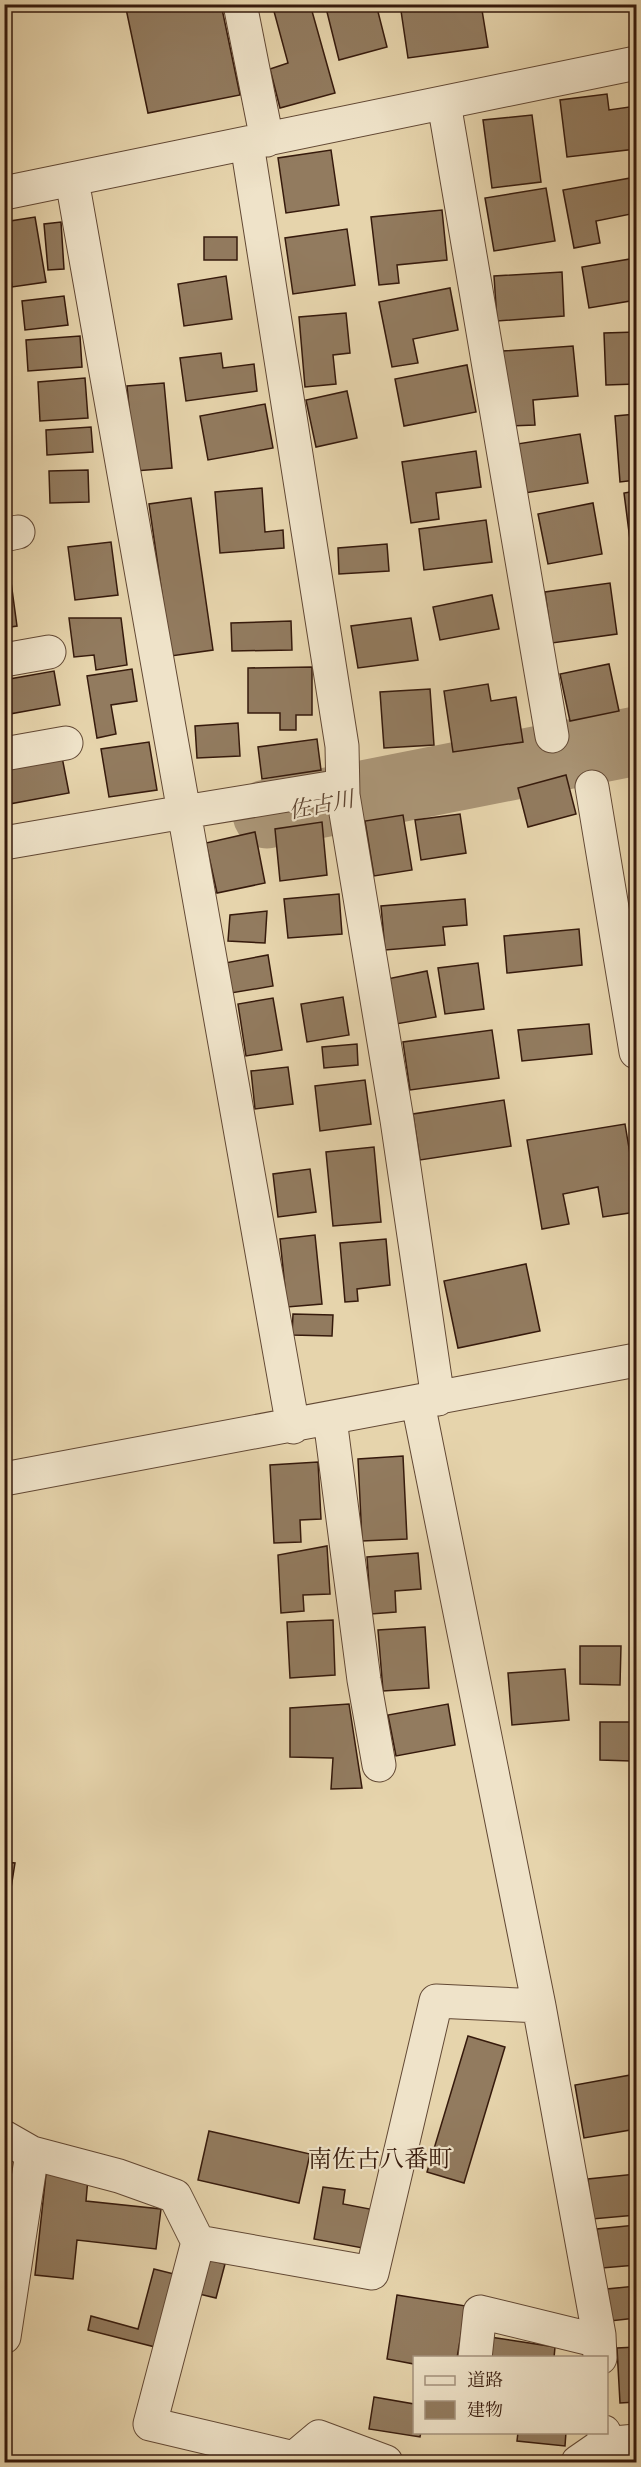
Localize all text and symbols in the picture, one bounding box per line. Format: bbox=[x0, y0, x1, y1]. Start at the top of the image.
water label: 佐古川 bbox=[286, 786, 358, 824]
district label: 南佐古八番町 bbox=[308, 2145, 452, 2173]
legend bbox=[413, 2356, 608, 2434]
text: 道路 bbox=[467, 2370, 503, 2391]
text: 建物 bbox=[467, 2400, 503, 2421]

